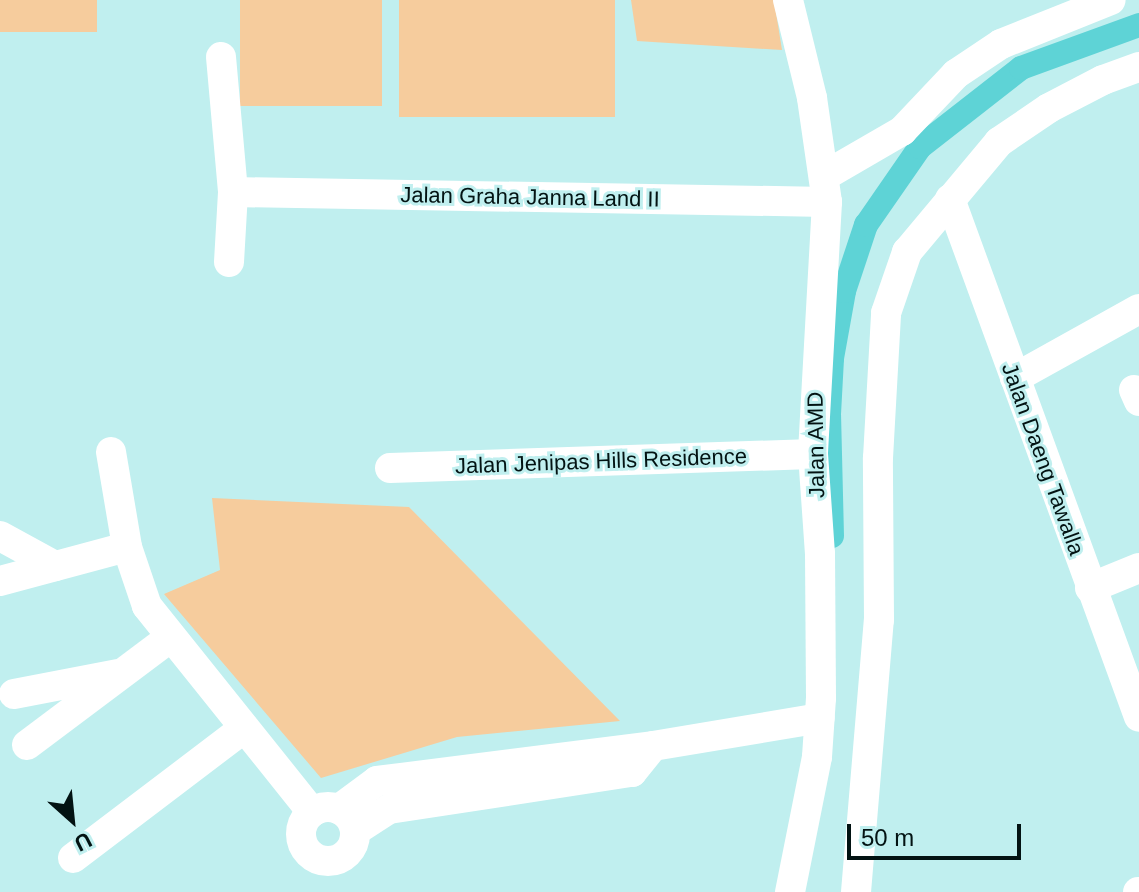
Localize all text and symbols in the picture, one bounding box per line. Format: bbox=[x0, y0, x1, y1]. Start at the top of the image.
street label: Jalan Graha Janna Land II bbox=[400, 182, 660, 212]
street label: Jalan Daeng Tawalla bbox=[996, 359, 1090, 559]
street label: Jalan AMD bbox=[802, 391, 830, 499]
street label: Jalan Jenipas Hills Residence bbox=[454, 443, 748, 479]
north arrow bbox=[32, 780, 112, 860]
scale bar bbox=[851, 808, 1025, 858]
text: 50 m bbox=[861, 824, 914, 851]
text: U bbox=[70, 827, 96, 857]

